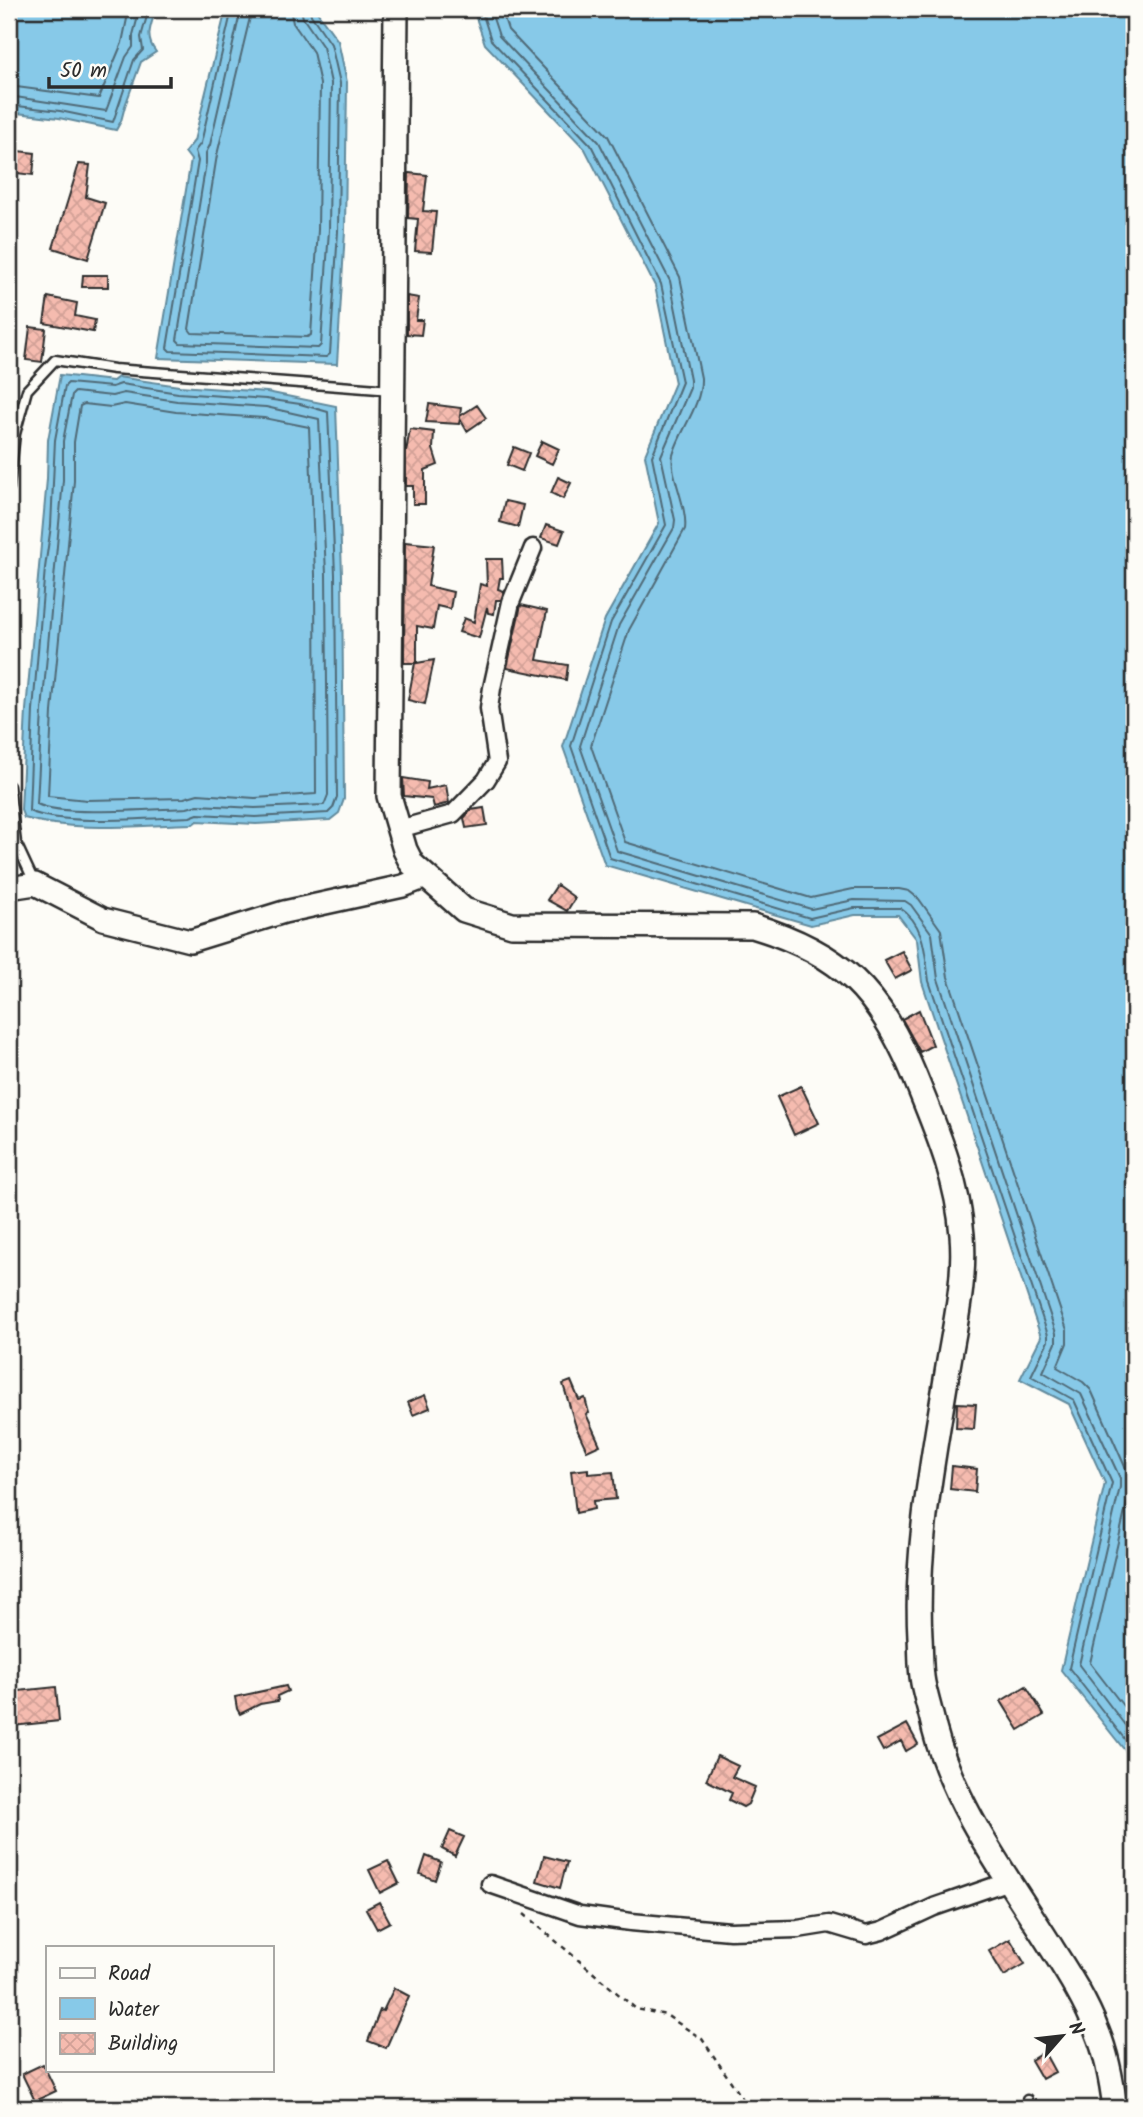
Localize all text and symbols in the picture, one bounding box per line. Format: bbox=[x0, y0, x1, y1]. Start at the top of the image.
scale bar bbox=[49, 46, 172, 90]
text: 50 m bbox=[60, 55, 107, 88]
legend bbox=[46, 1946, 273, 2072]
text: Road bbox=[108, 1958, 151, 1991]
text: Water bbox=[108, 1994, 160, 2027]
north arrow bbox=[1028, 2002, 1098, 2072]
text: N bbox=[1059, 2017, 1091, 2041]
text: Building bbox=[108, 2028, 178, 2061]

